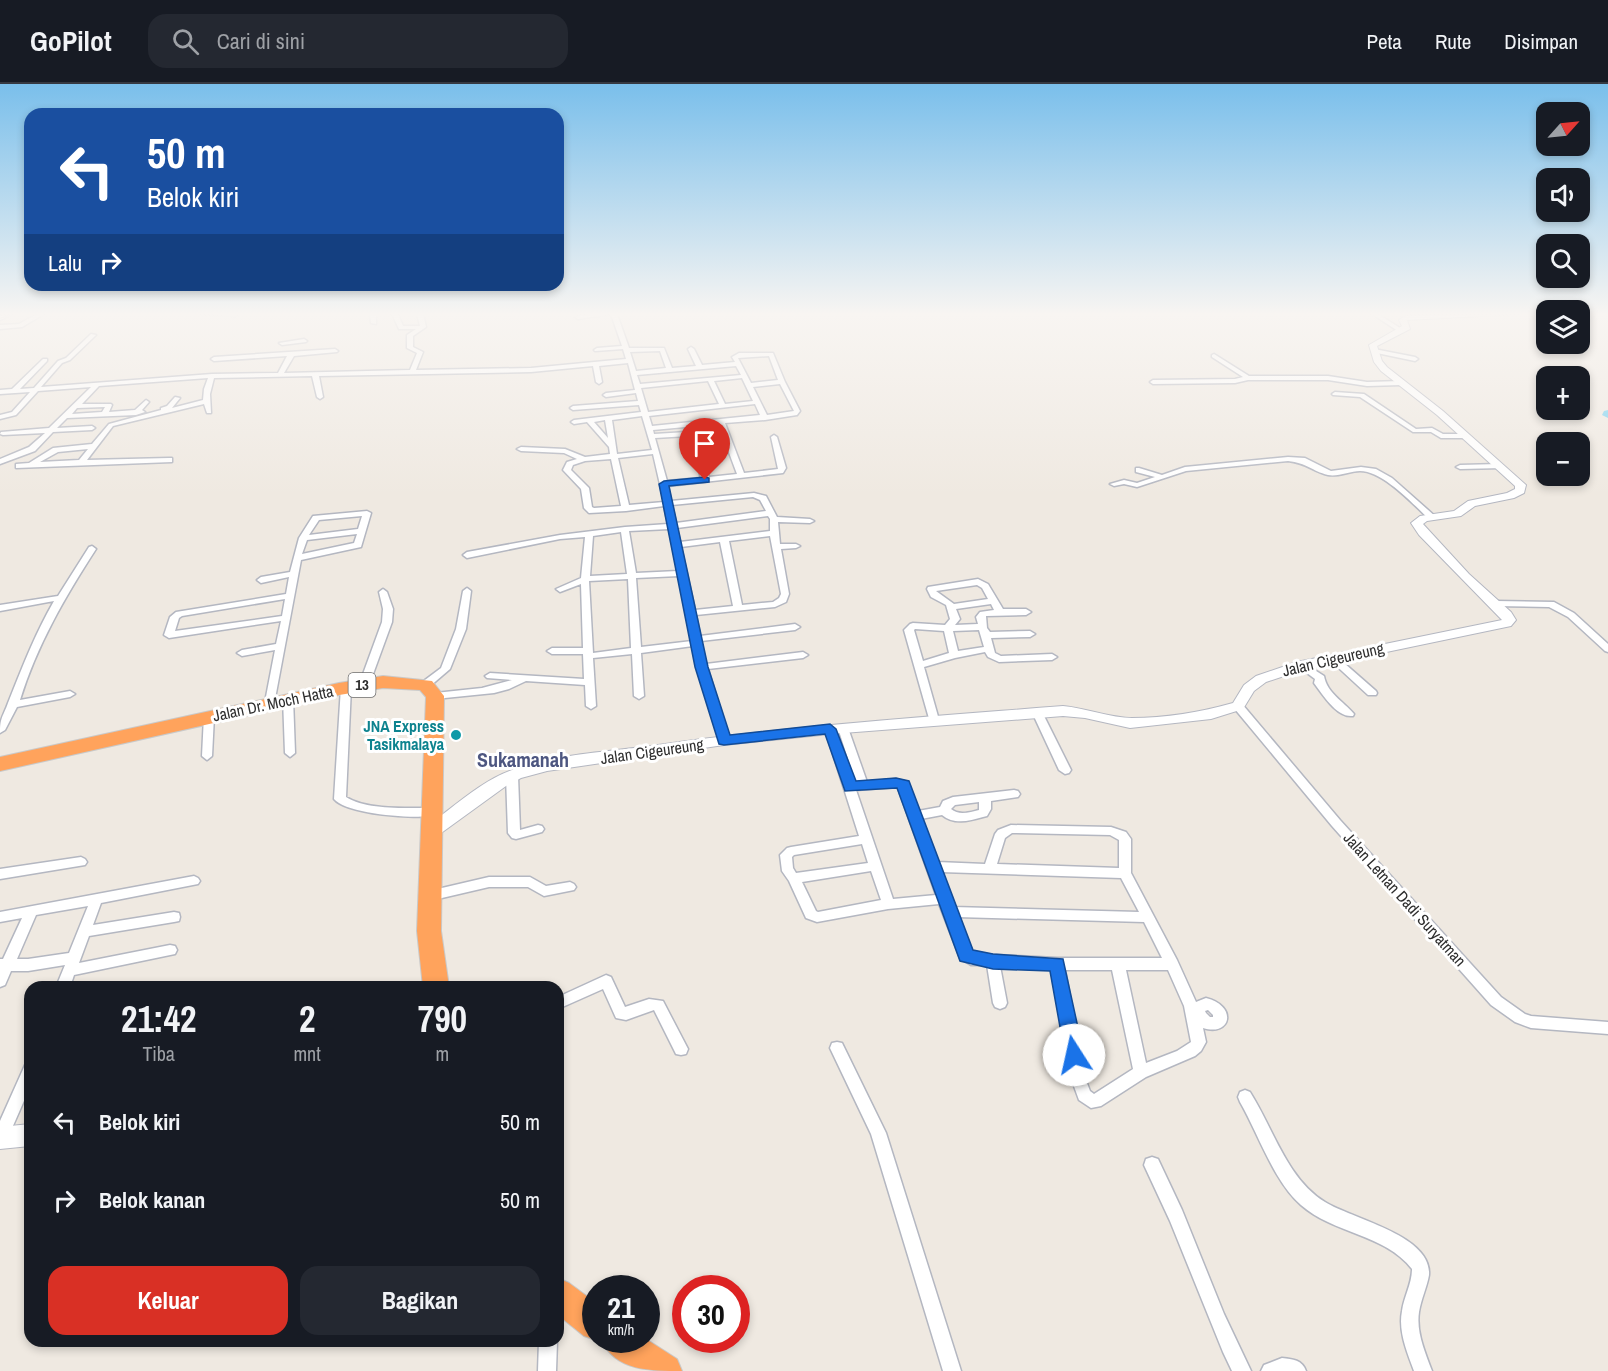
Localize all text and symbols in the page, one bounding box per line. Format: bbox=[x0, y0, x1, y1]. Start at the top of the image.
search box bbox=[148, 14, 568, 68]
text: GoPilot bbox=[30, 22, 112, 60]
icon: search bbox=[169, 25, 202, 58]
text: Cari di sini bbox=[217, 26, 305, 56]
text: Peta bbox=[1366, 27, 1402, 56]
text: Rute bbox=[1435, 27, 1471, 56]
text: Disimpan bbox=[1504, 27, 1578, 56]
north arrow bbox=[1536, 102, 1590, 156]
map controls bbox=[1536, 102, 1590, 486]
text: 50 m bbox=[147, 125, 226, 181]
icon: left bbox=[48, 132, 126, 210]
button: sound bbox=[1536, 168, 1590, 222]
text: Belok kiri bbox=[147, 179, 239, 215]
button: search bbox=[1536, 234, 1590, 288]
icon: right bbox=[94, 246, 127, 279]
text: Lalu bbox=[48, 248, 82, 278]
button: layers bbox=[1536, 300, 1590, 354]
button: + bbox=[1536, 366, 1590, 420]
pin bbox=[679, 418, 730, 480]
icon: arrive bbox=[688, 427, 721, 460]
button: − bbox=[1536, 432, 1590, 486]
street label: Jalan Cigeureung bbox=[1280, 636, 1387, 681]
road number: 13 bbox=[348, 673, 376, 697]
street label: Jalan Dr. Moch Hatta bbox=[211, 679, 336, 726]
place label: JNA Express Tasikmalaya bbox=[364, 715, 445, 755]
marker: JNA Express Tasikmalaya bbox=[449, 728, 463, 742]
street label: Jalan Cigeureung bbox=[599, 733, 706, 769]
district label: Sukamanah bbox=[477, 746, 569, 773]
street label: Jalan Letnan Dadi Suryatman bbox=[1339, 827, 1471, 971]
text: 21:42 bbox=[121, 995, 196, 1043]
text: 2 bbox=[299, 995, 315, 1043]
text: 790 bbox=[418, 995, 467, 1043]
position arrow bbox=[1042, 1023, 1106, 1087]
text: Tiba bbox=[142, 1040, 175, 1067]
text: mnt bbox=[293, 1040, 321, 1067]
text: m bbox=[436, 1040, 449, 1067]
icon: left bbox=[48, 1106, 81, 1139]
text: Belok kiri bbox=[99, 1107, 180, 1137]
text: 50 m bbox=[500, 1107, 540, 1137]
icon: right bbox=[48, 1184, 81, 1217]
text: Belok kanan bbox=[99, 1185, 205, 1215]
text: 50 m bbox=[500, 1185, 540, 1215]
button: Keluar bbox=[48, 1266, 288, 1335]
button: Bagikan bbox=[300, 1266, 540, 1335]
speed limit sign: 30 bbox=[672, 1275, 750, 1353]
text: 21 bbox=[607, 1287, 635, 1327]
text: km/h bbox=[608, 1319, 634, 1340]

